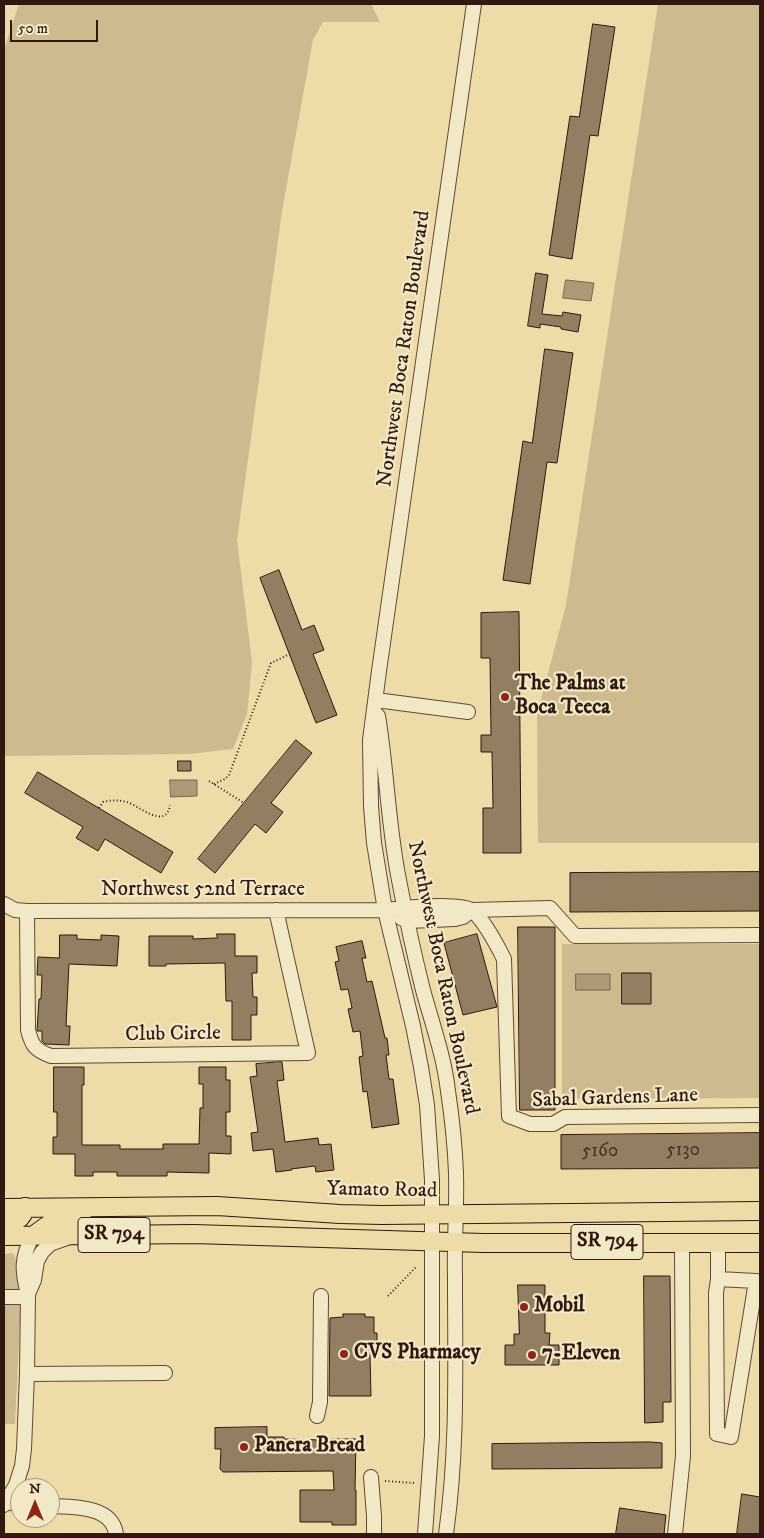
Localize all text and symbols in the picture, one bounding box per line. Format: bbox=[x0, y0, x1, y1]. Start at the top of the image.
scale bar bbox=[12, 10, 100, 42]
text: 50 m bbox=[18, 19, 48, 38]
street label: Northwest Boca Raton Boulevard bbox=[373, 209, 437, 489]
place label: The Palms at Boca Teeca bbox=[515, 672, 625, 722]
marker: The Palms at Boca Teeca bbox=[499, 691, 511, 703]
street label: Northwest Boca Raton Boulevard bbox=[401, 839, 483, 1117]
street label: Northwest 52nd Terrace bbox=[101, 878, 305, 904]
street label: Club Circle bbox=[125, 1022, 221, 1048]
street label: Sabal Gardens Lane bbox=[532, 1084, 698, 1114]
house number: 5130 bbox=[666, 1140, 700, 1162]
house number: 5160 bbox=[582, 1141, 618, 1163]
street label: Yamato Road bbox=[327, 1177, 437, 1205]
road number: SR 794 bbox=[78, 1218, 150, 1252]
road number: SR 794 bbox=[571, 1224, 643, 1260]
place label: Mobil bbox=[534, 1294, 585, 1320]
marker: Mobil bbox=[518, 1301, 530, 1313]
place label: CVS Pharmacy bbox=[354, 1341, 480, 1367]
place label: 7-Eleven bbox=[542, 1342, 620, 1368]
marker: CVS Pharmacy bbox=[338, 1348, 350, 1360]
marker: 7-Eleven bbox=[526, 1349, 538, 1361]
place label: Panera Bread bbox=[254, 1434, 365, 1460]
marker: Panera Bread bbox=[238, 1441, 250, 1453]
north arrow bbox=[10, 1478, 60, 1528]
text: N bbox=[29, 1480, 41, 1498]

